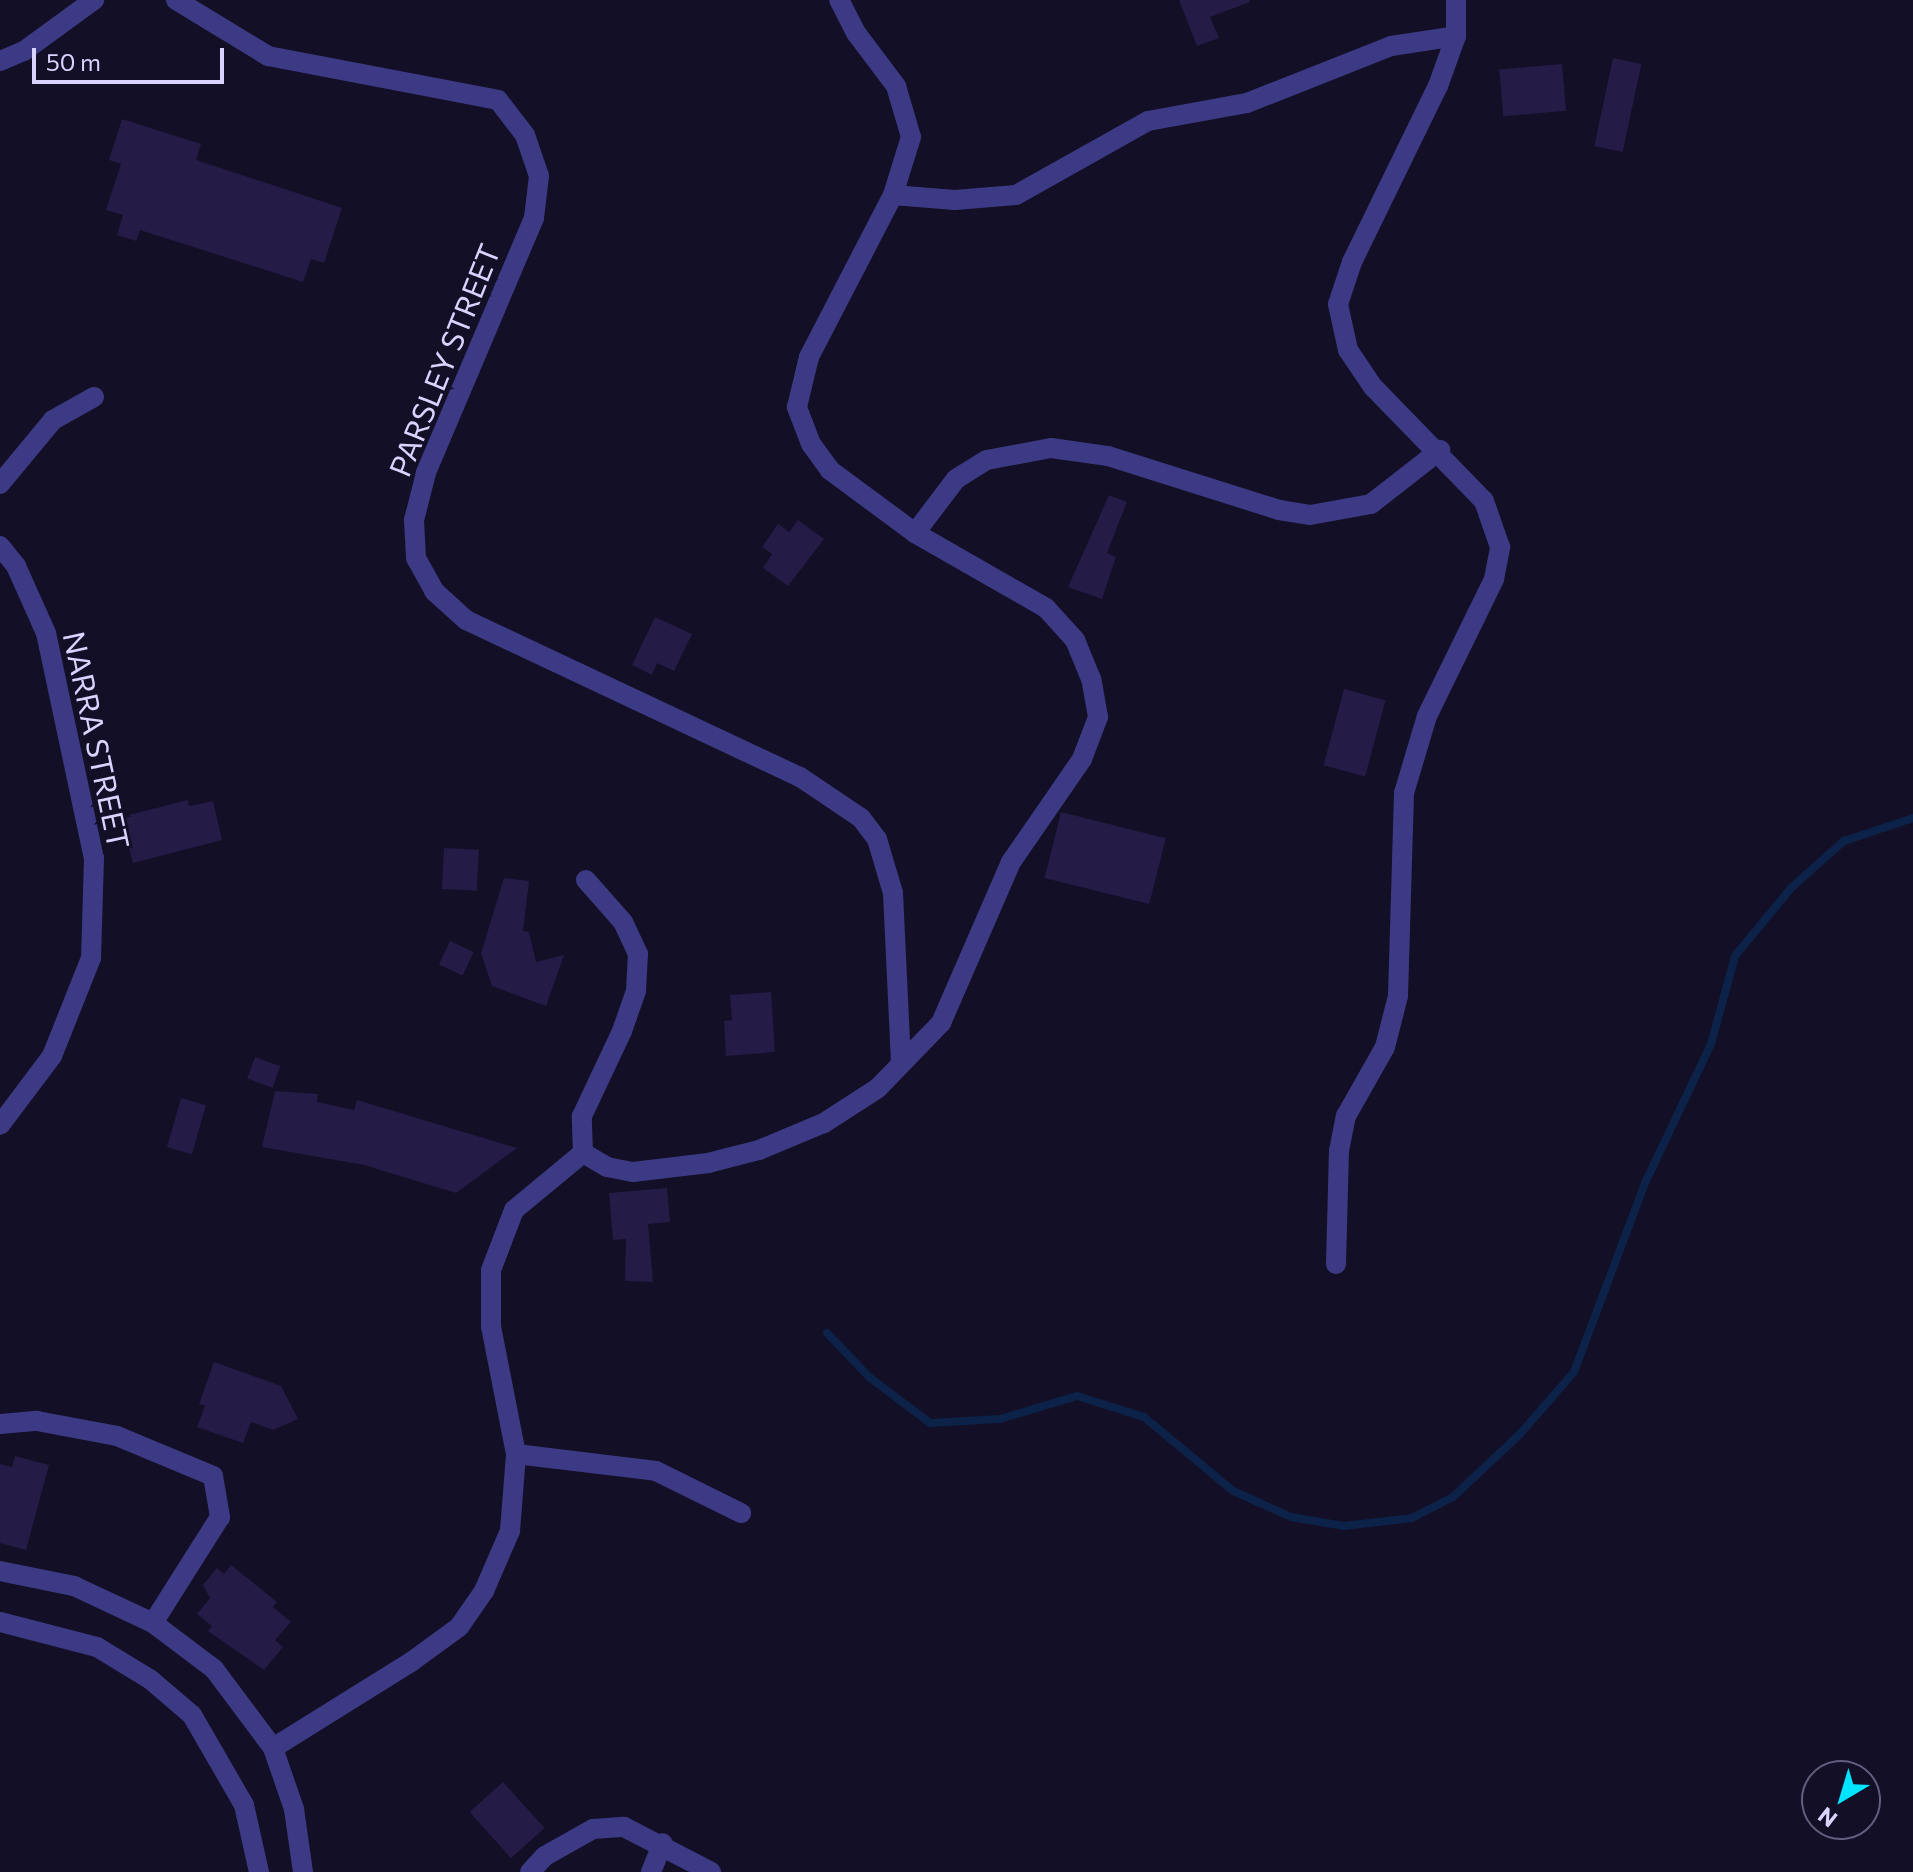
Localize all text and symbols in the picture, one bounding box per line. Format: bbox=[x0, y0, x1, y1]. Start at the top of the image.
scale bar bbox=[36, 32, 228, 82]
text: 50 m bbox=[46, 47, 101, 76]
street label: PARSLEY STREET bbox=[381, 239, 507, 481]
street label: NARRA STREET bbox=[56, 628, 138, 852]
north arrow bbox=[1801, 1760, 1881, 1840]
text: N bbox=[1812, 1802, 1842, 1833]

